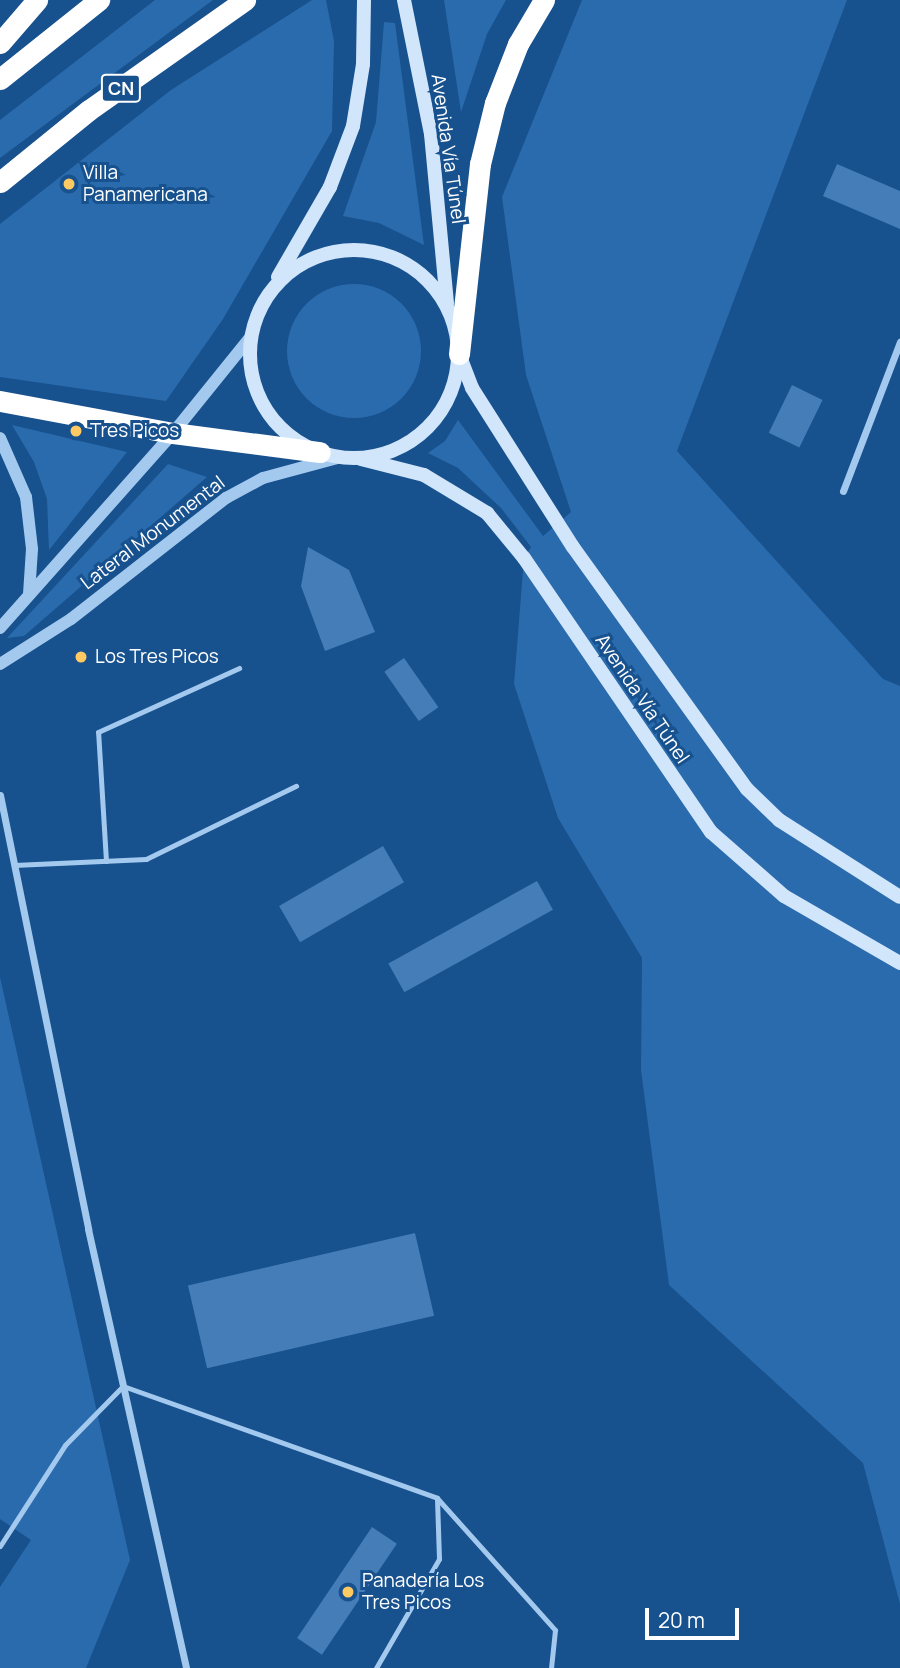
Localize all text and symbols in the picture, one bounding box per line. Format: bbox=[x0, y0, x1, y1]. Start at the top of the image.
street label: Avenida Vía Túnel bbox=[426, 73, 470, 225]
road number: CN bbox=[100, 74, 142, 102]
place label: Villa Panamericana bbox=[83, 162, 208, 206]
marker: Villa Panamericana bbox=[61, 176, 77, 192]
place label: Tres Picos bbox=[90, 420, 179, 442]
marker: Tres Picos bbox=[68, 423, 84, 439]
street label: Lateral Monumental bbox=[77, 471, 229, 595]
street label: Avenida Vía Túnel bbox=[590, 630, 694, 768]
place label: Los Tres Picos bbox=[95, 646, 219, 668]
marker: Los Tres Picos bbox=[73, 649, 89, 665]
place label: Panadería Los Tres Picos bbox=[362, 1570, 484, 1614]
marker: Panadería Los Tres Picos bbox=[340, 1584, 356, 1600]
scale bar bbox=[648, 1594, 743, 1638]
text: 20 m bbox=[658, 1606, 705, 1634]

